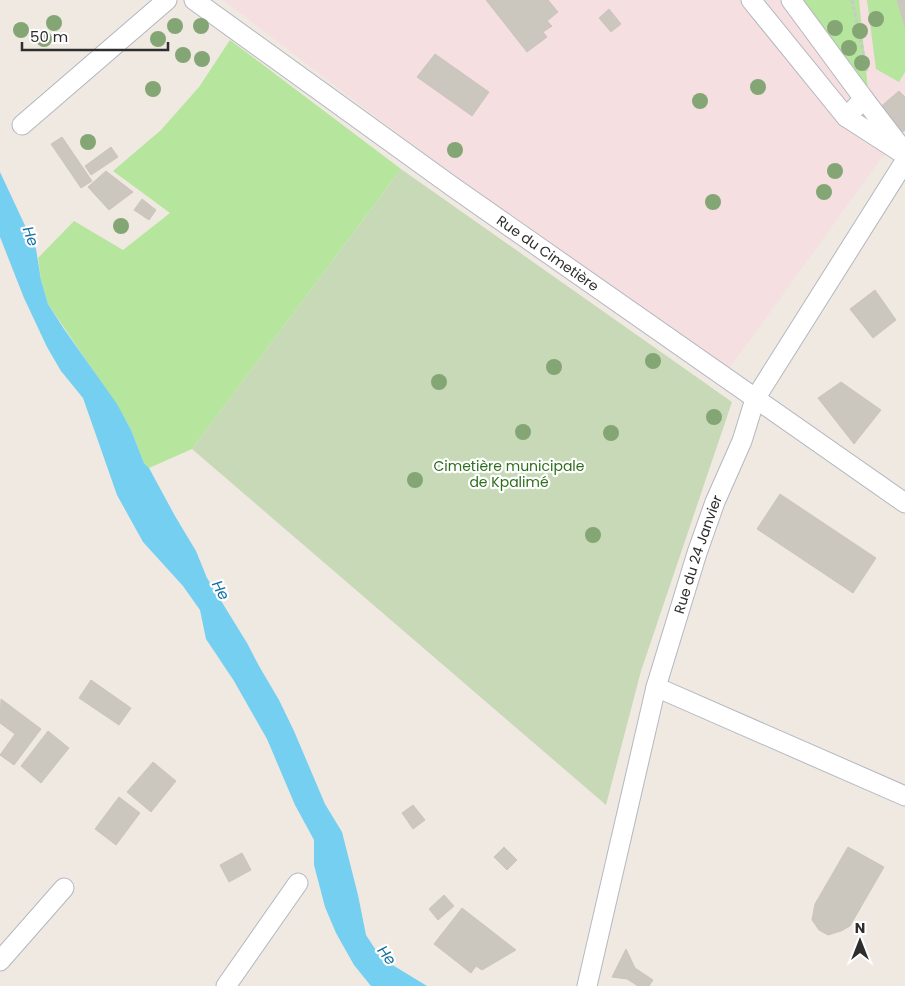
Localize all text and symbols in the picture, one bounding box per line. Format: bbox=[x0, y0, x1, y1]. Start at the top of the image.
scale bar bbox=[22, 20, 169, 52]
text: 50 m bbox=[30, 26, 68, 47]
street label: Rue du Cimetière bbox=[493, 210, 603, 296]
water label: He bbox=[18, 223, 44, 249]
park label: Cimetière municipale de Kpalimé bbox=[434, 456, 585, 492]
street label: Rue du 24 Janvier bbox=[669, 492, 727, 616]
water label: He bbox=[207, 576, 235, 604]
north arrow bbox=[835, 916, 885, 966]
text: N bbox=[855, 918, 865, 938]
water label: He bbox=[373, 941, 401, 969]

